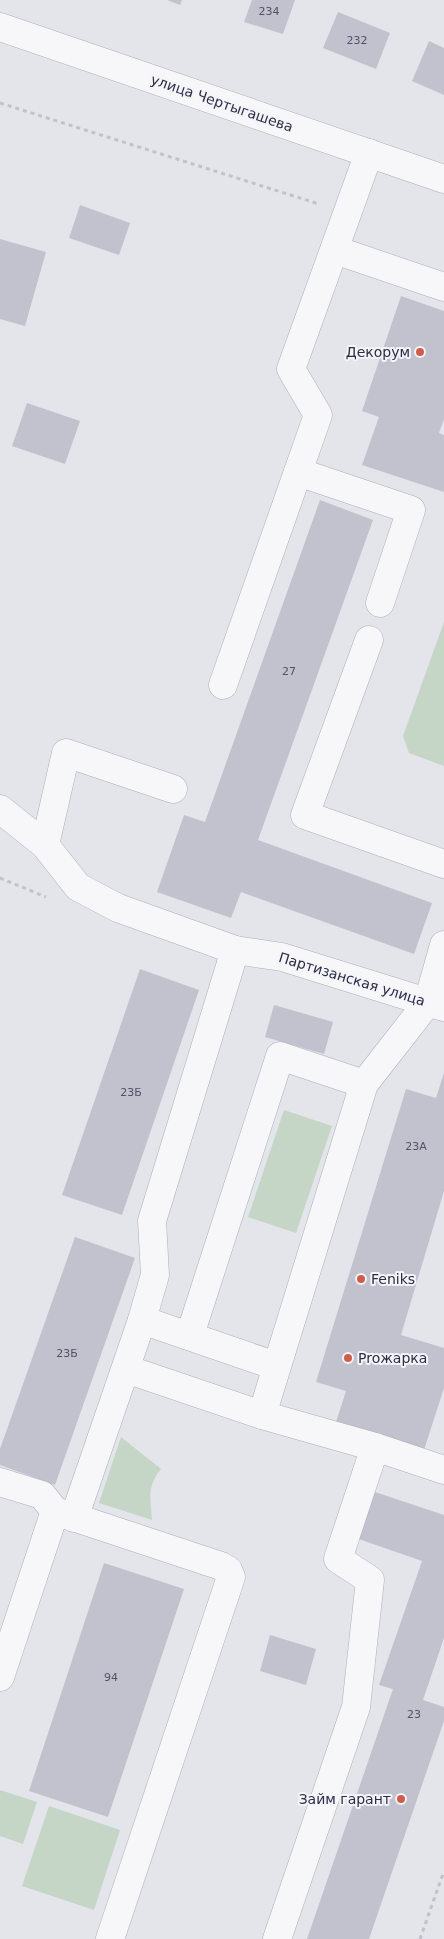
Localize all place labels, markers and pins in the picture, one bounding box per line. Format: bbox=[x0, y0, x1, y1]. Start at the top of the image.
place label: Декорум bbox=[346, 344, 410, 360]
marker: Декорум bbox=[414, 346, 426, 358]
place label: Feniks bbox=[371, 1271, 415, 1287]
marker: Feniks bbox=[355, 1273, 367, 1285]
place label: Proжарка bbox=[358, 1350, 427, 1366]
marker: Proжарка bbox=[342, 1352, 354, 1364]
place label: Займ гарант bbox=[299, 1791, 391, 1807]
marker: Займ гарант bbox=[395, 1793, 407, 1805]

